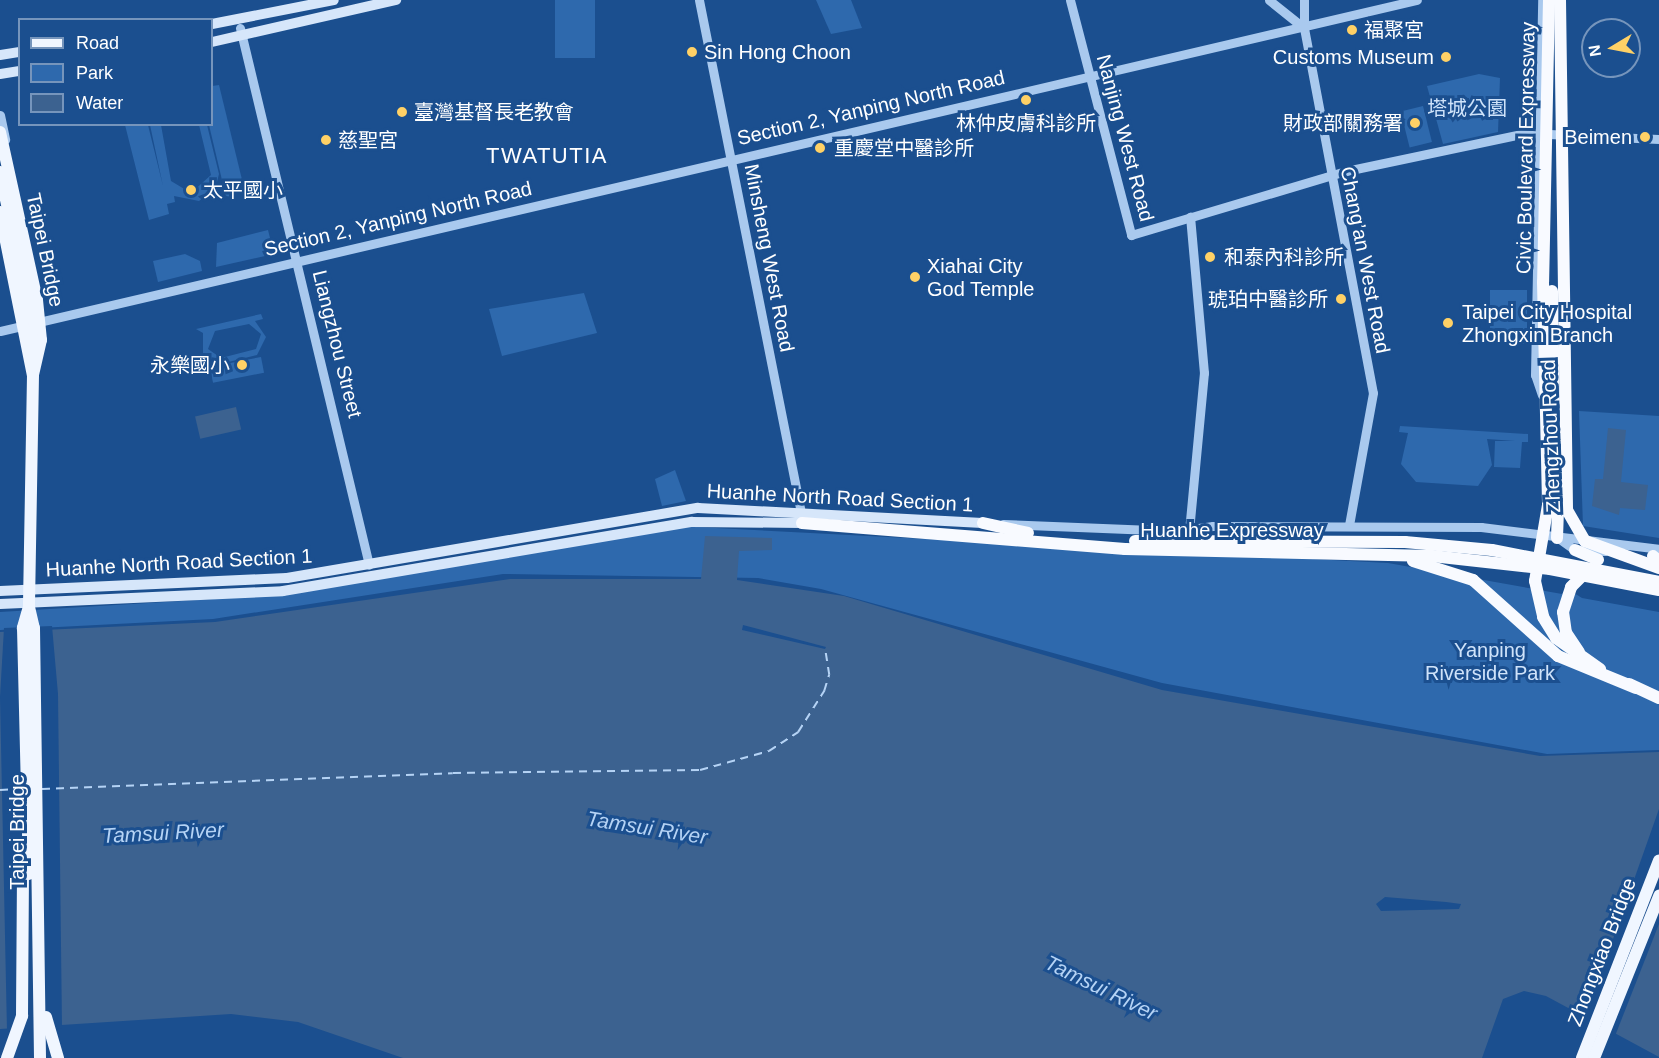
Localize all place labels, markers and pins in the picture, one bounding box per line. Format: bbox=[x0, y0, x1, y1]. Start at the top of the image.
place label: 福聚宮 bbox=[1364, 18, 1424, 42]
marker: 福聚宮 bbox=[1345, 23, 1359, 37]
place label: Sin Hong Choon bbox=[704, 40, 851, 64]
marker: Sin Hong Choon bbox=[685, 45, 699, 59]
place label: Customs Museum bbox=[1273, 45, 1434, 69]
marker: Customs Museum bbox=[1439, 50, 1453, 64]
marker: 林仲皮膚科診所 bbox=[1017, 91, 1035, 109]
place label: 臺灣基督長老教會 bbox=[414, 100, 574, 124]
marker: 臺灣基督長老教會 bbox=[395, 105, 409, 119]
place label: 林仲皮膚科診所 bbox=[956, 111, 1096, 135]
place label: 財政部關務署 bbox=[1283, 111, 1403, 135]
marker: 財政部關務署 bbox=[1408, 116, 1422, 130]
place label: Beimen bbox=[1564, 125, 1632, 149]
place label: 慈聖宮 bbox=[338, 128, 398, 152]
marker: Beimen bbox=[1636, 128, 1654, 146]
marker: 慈聖宮 bbox=[319, 133, 333, 147]
place label: 重慶堂中醫診所 bbox=[834, 136, 974, 160]
marker: 重慶堂中醫診所 bbox=[811, 139, 829, 157]
place label: 太平國小 bbox=[203, 178, 283, 202]
marker: 太平國小 bbox=[184, 183, 198, 197]
place label: 和泰內科診所 bbox=[1224, 245, 1344, 269]
marker: 和泰內科診所 bbox=[1201, 248, 1219, 266]
place label: Xiahai City God Temple bbox=[927, 254, 1035, 301]
marker: Xiahai City God Temple bbox=[908, 270, 922, 284]
place label: 琥珀中醫診所 bbox=[1208, 287, 1328, 311]
marker: 琥珀中醫診所 bbox=[1332, 290, 1350, 308]
place label: Taipei City Hospital Zhongxin Branch bbox=[1462, 300, 1632, 347]
marker: Taipei City Hospital Zhongxin Branch bbox=[1439, 314, 1457, 332]
place label: 永樂國小 bbox=[150, 353, 230, 377]
marker: 永樂國小 bbox=[235, 358, 249, 372]

